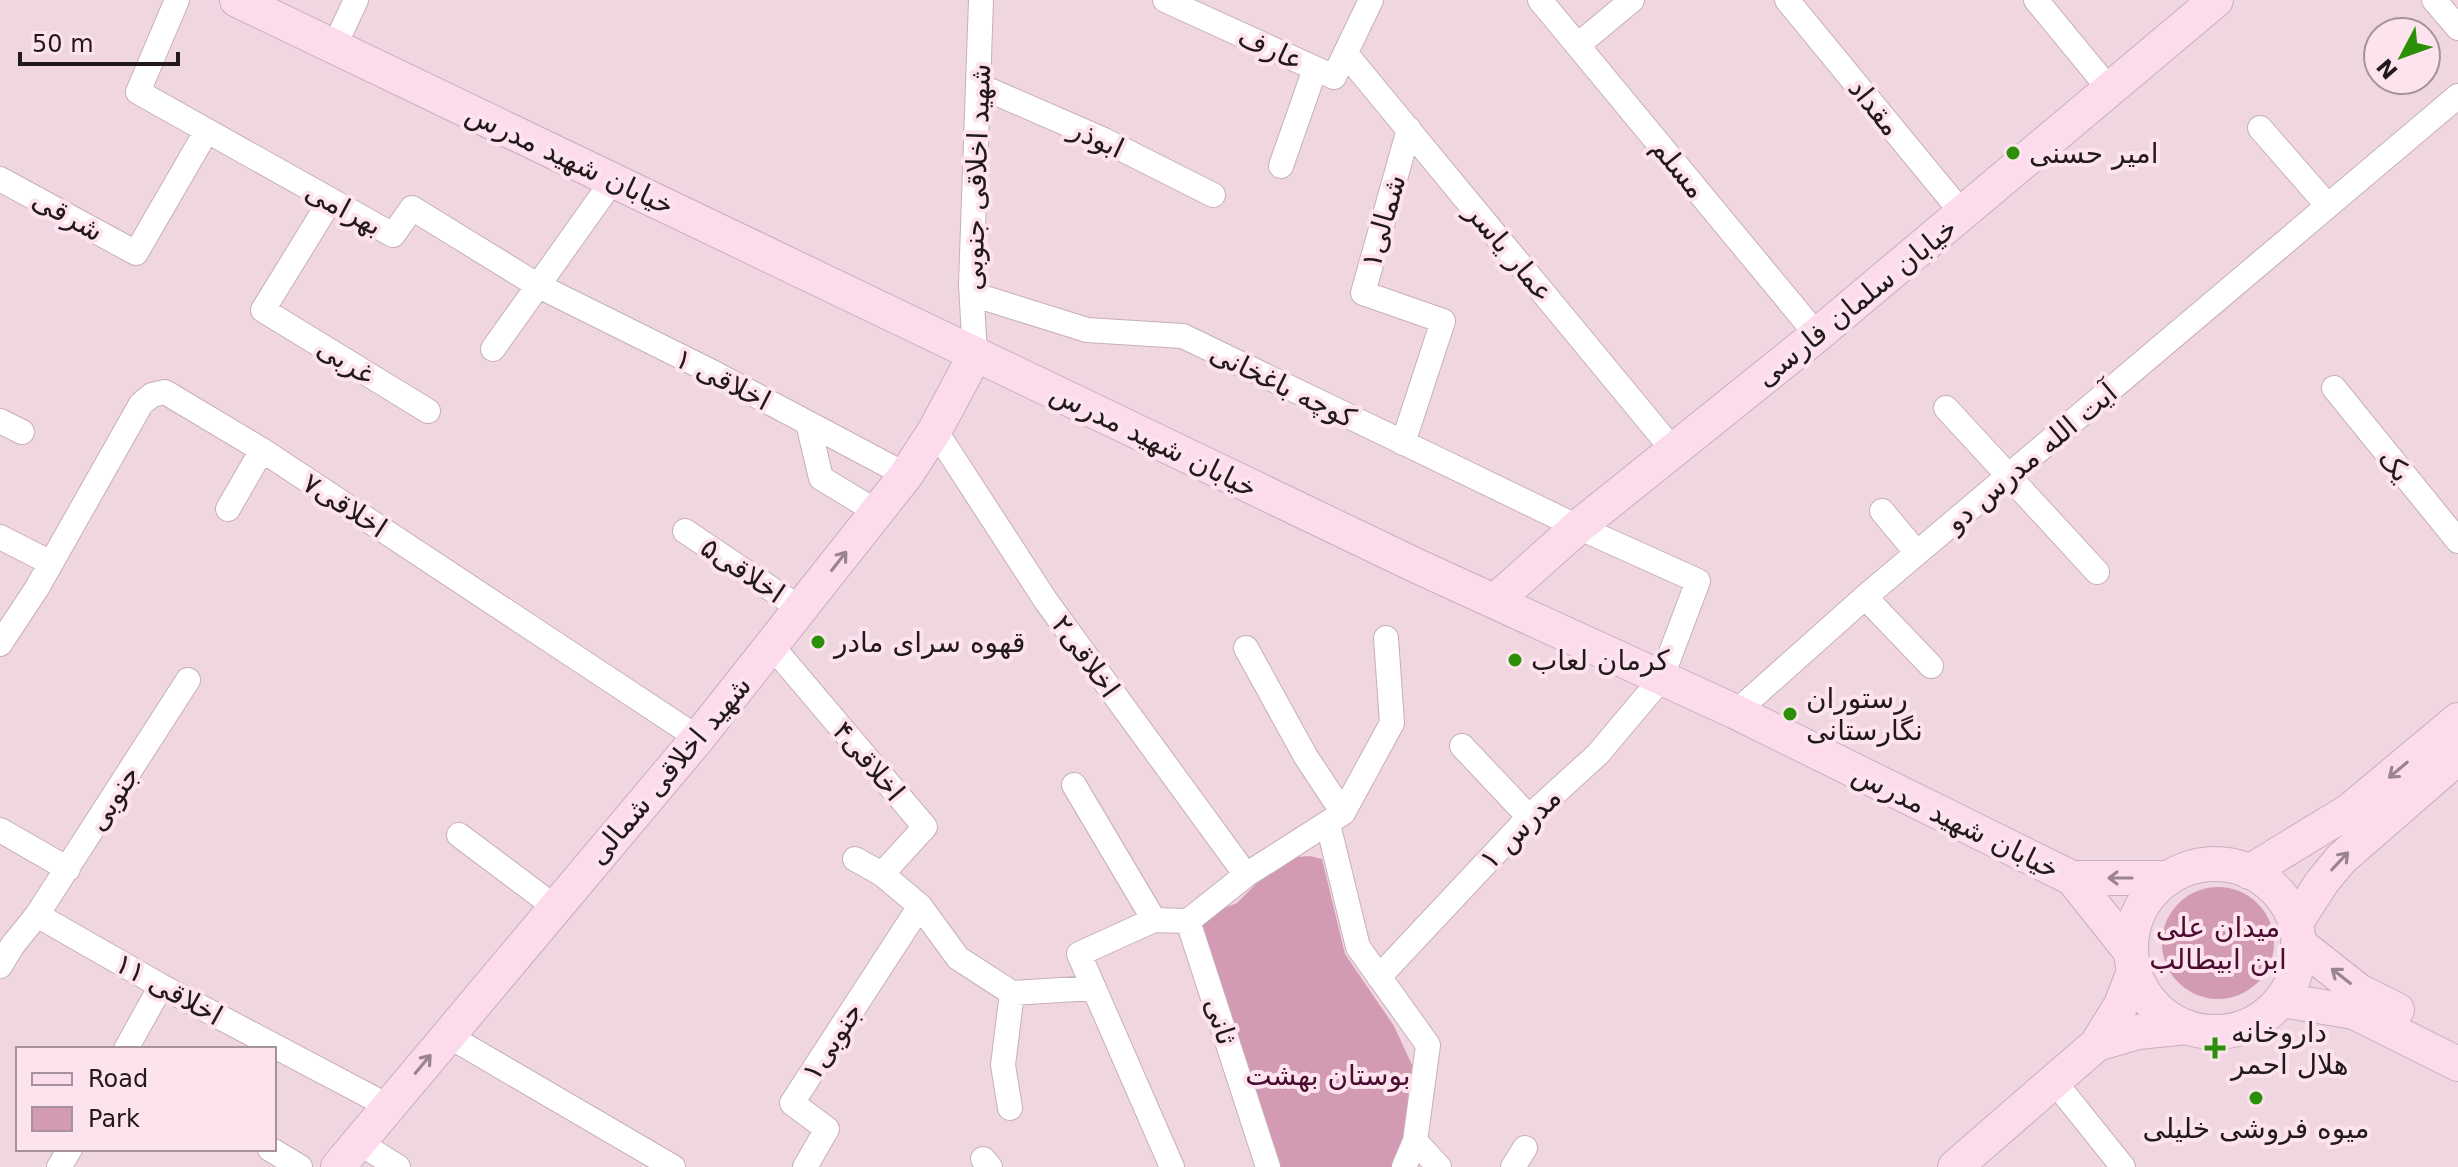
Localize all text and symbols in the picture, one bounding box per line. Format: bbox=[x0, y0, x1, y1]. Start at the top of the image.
scale bar bbox=[20, 16, 178, 66]
north arrow bbox=[2362, 16, 2442, 96]
street label: عارف bbox=[1233, 19, 1308, 78]
text: 50 m bbox=[32, 30, 94, 58]
text: N bbox=[2372, 54, 2403, 84]
street label: شهید اخلاقی جنوبی bbox=[956, 63, 997, 291]
street label: مقداد bbox=[1842, 72, 1908, 143]
street label: خیابان شهید مدرس bbox=[460, 97, 679, 222]
street label: ابوذر bbox=[1063, 111, 1129, 165]
street label: مسلم bbox=[1644, 132, 1713, 205]
place label: امیر حسنی bbox=[2029, 137, 2159, 170]
marker: امیر حسنی bbox=[2004, 144, 2022, 162]
street label: شمالی۱ bbox=[1355, 171, 1412, 271]
street label: بهرامی bbox=[300, 175, 388, 242]
street label: شرقی bbox=[27, 183, 109, 248]
street label: عمار یاسر bbox=[1457, 195, 1561, 309]
street label: خیابان سلمان فارسی bbox=[1749, 211, 1964, 394]
street label: غربی bbox=[311, 331, 380, 392]
street label: کوچه باغخانی bbox=[1205, 336, 1361, 435]
street label: اخلاقی ۱ bbox=[670, 341, 776, 417]
street label: آیت الله مدرس دو bbox=[1937, 375, 2125, 540]
street label: خیابان شهید مدرس bbox=[1045, 376, 1263, 505]
street label: یک bbox=[2371, 442, 2418, 488]
street label: اخلاقی۷ bbox=[297, 466, 393, 545]
street label: اخلاقی۵ bbox=[695, 531, 791, 610]
one-way arrow bbox=[830, 551, 847, 572]
street label: اخلاقی۲ bbox=[1045, 609, 1126, 704]
place label: قهوه سرای مادر bbox=[832, 626, 1025, 659]
marker: قهوه سرای مادر bbox=[809, 633, 827, 651]
place label: کرمان لعاب bbox=[1531, 644, 1670, 677]
marker: کرمان لعاب bbox=[1506, 651, 1524, 669]
street label: شهید اخلاقی شمالی bbox=[581, 669, 758, 871]
place label: رستوران نگارستانی bbox=[1806, 682, 1923, 747]
marker: رستوران نگارستانی bbox=[1781, 705, 1799, 723]
street label: اخلاقی۴ bbox=[826, 715, 911, 808]
street label: خیابان شهید مدرس bbox=[1847, 757, 2065, 886]
street label: جنوبی bbox=[80, 759, 147, 837]
one-way arrow bbox=[2388, 761, 2409, 779]
street label: مدرس ۱ bbox=[1473, 781, 1568, 876]
one-way arrow bbox=[2331, 852, 2349, 872]
one-way arrow bbox=[2107, 870, 2134, 886]
park label: میدان علی ابن ابیطالب bbox=[2149, 911, 2287, 976]
street label: اخلاقی ۱۱ bbox=[109, 947, 228, 1032]
one-way arrow bbox=[2331, 968, 2352, 985]
street label: ثانی bbox=[1197, 993, 1244, 1049]
street label: جنوبی۱ bbox=[795, 996, 870, 1086]
place label: داروخانه هلال احمر bbox=[2229, 1016, 2348, 1081]
marker: داروخانه هلال احمر bbox=[2206, 1039, 2224, 1057]
legend bbox=[16, 1047, 276, 1151]
one-way arrow bbox=[414, 1054, 432, 1074]
park label: بوستان بهشت bbox=[1245, 1059, 1411, 1092]
text: Road bbox=[88, 1065, 148, 1093]
marker: میوه فروشی خلیلی bbox=[2247, 1089, 2265, 1107]
text: Park bbox=[88, 1105, 140, 1133]
place label: میوه فروشی خلیلی bbox=[2142, 1112, 2370, 1145]

